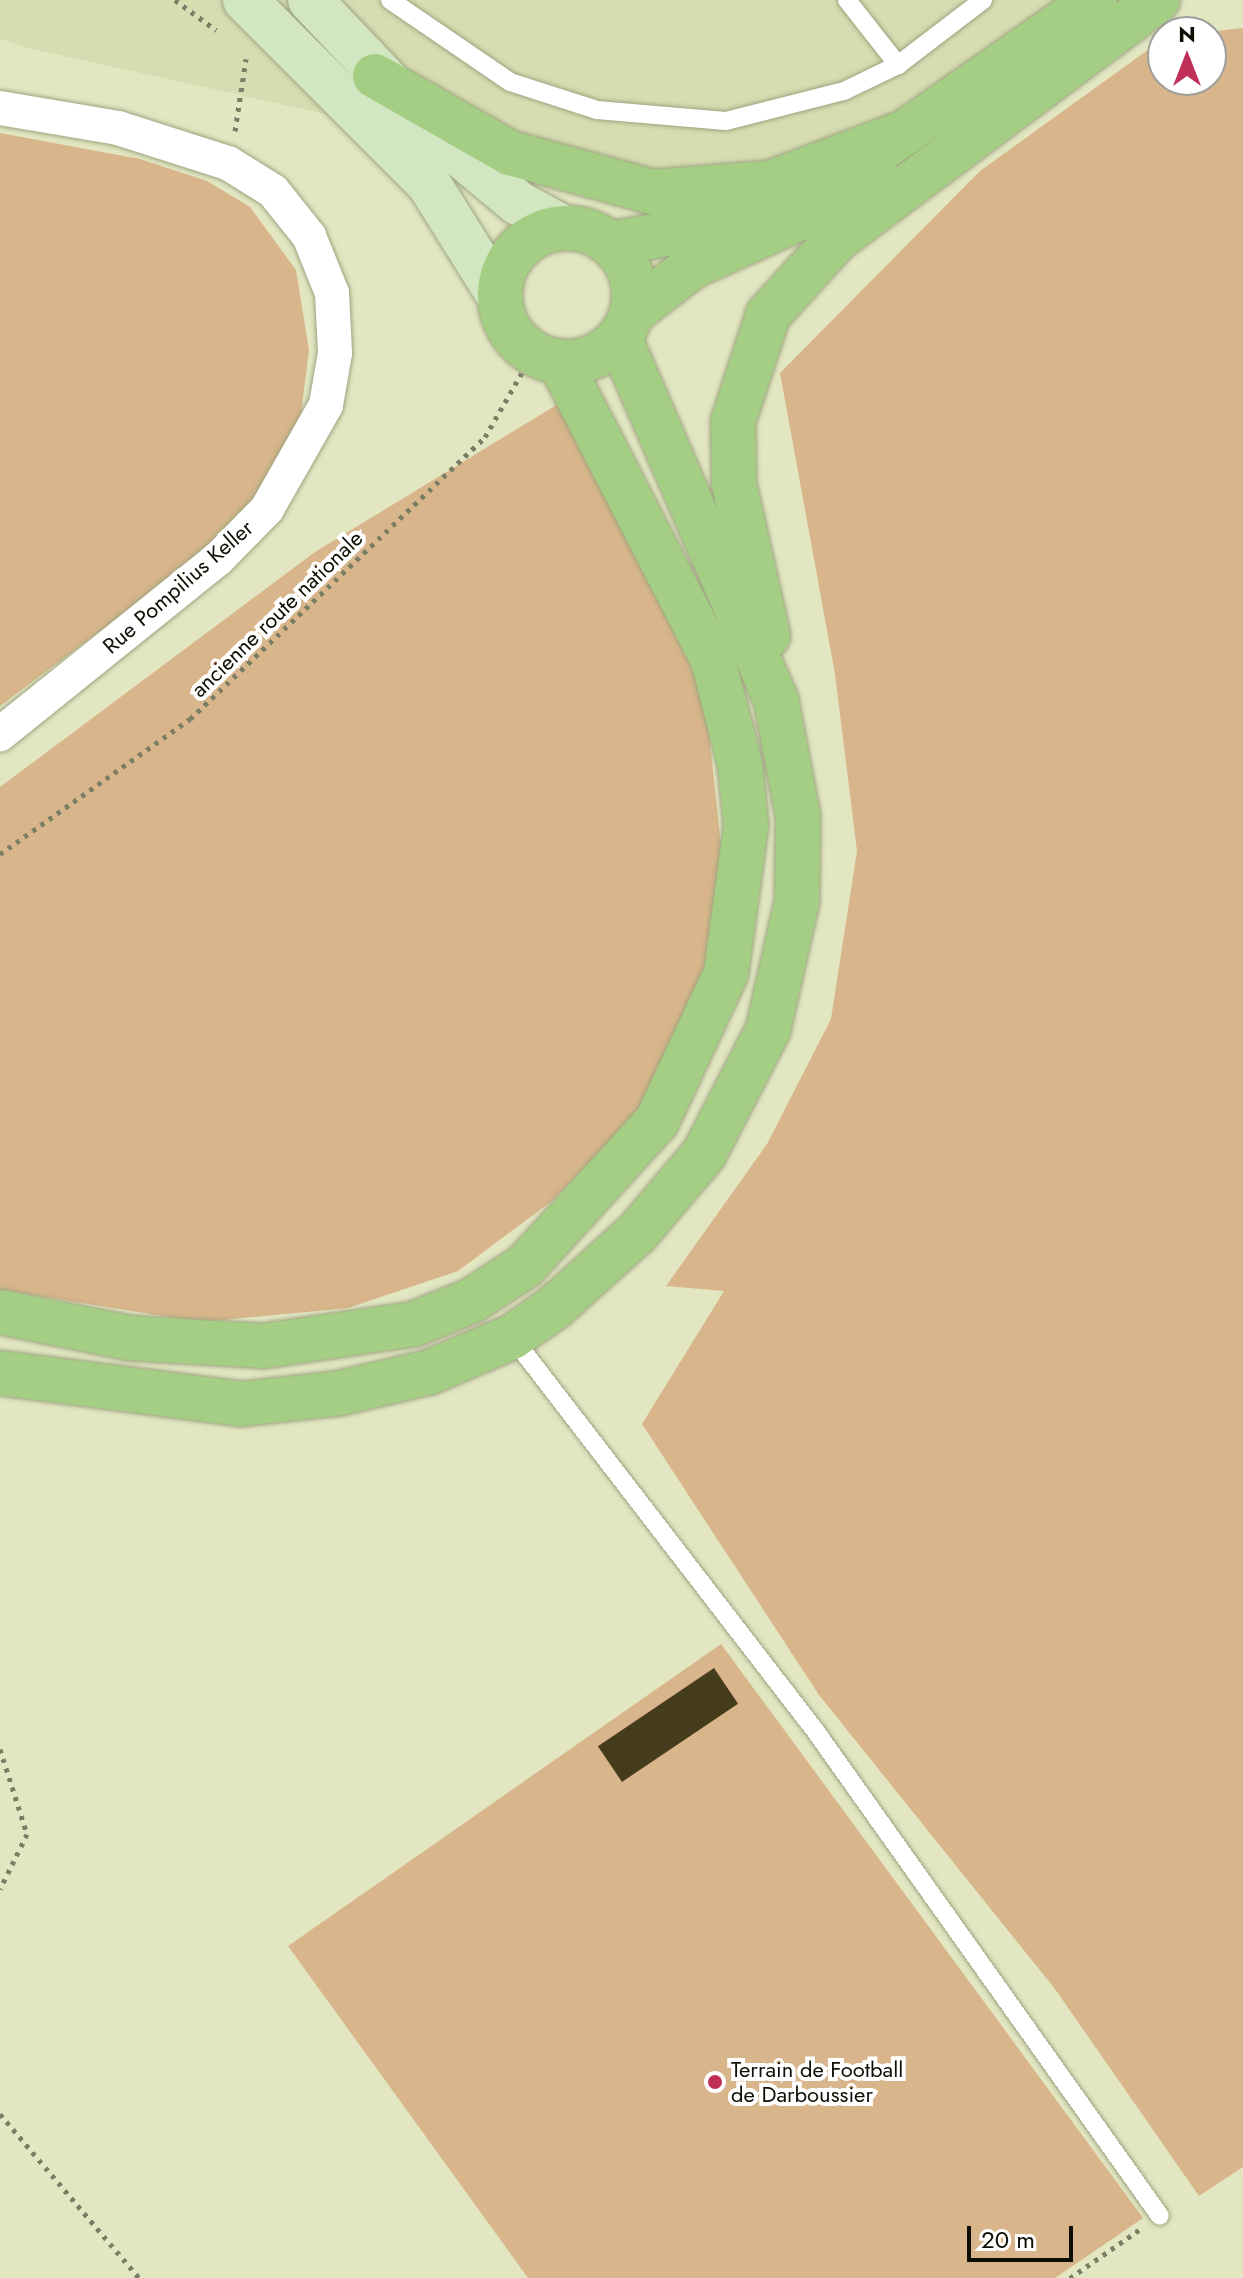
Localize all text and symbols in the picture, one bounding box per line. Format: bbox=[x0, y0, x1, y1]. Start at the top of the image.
north arrow bbox=[1147, 16, 1227, 96]
text: N bbox=[1178, 18, 1196, 50]
street label: Rue Pompilius Keller bbox=[97, 515, 259, 659]
street label: ancienne route nationale bbox=[186, 525, 368, 703]
place label: Terrain de Football de Darboussier bbox=[731, 2056, 903, 2108]
marker: Terrain de Football de Darboussier bbox=[706, 2073, 724, 2091]
scale bar bbox=[971, 2210, 1077, 2260]
text: 20 m bbox=[981, 2222, 1035, 2257]

